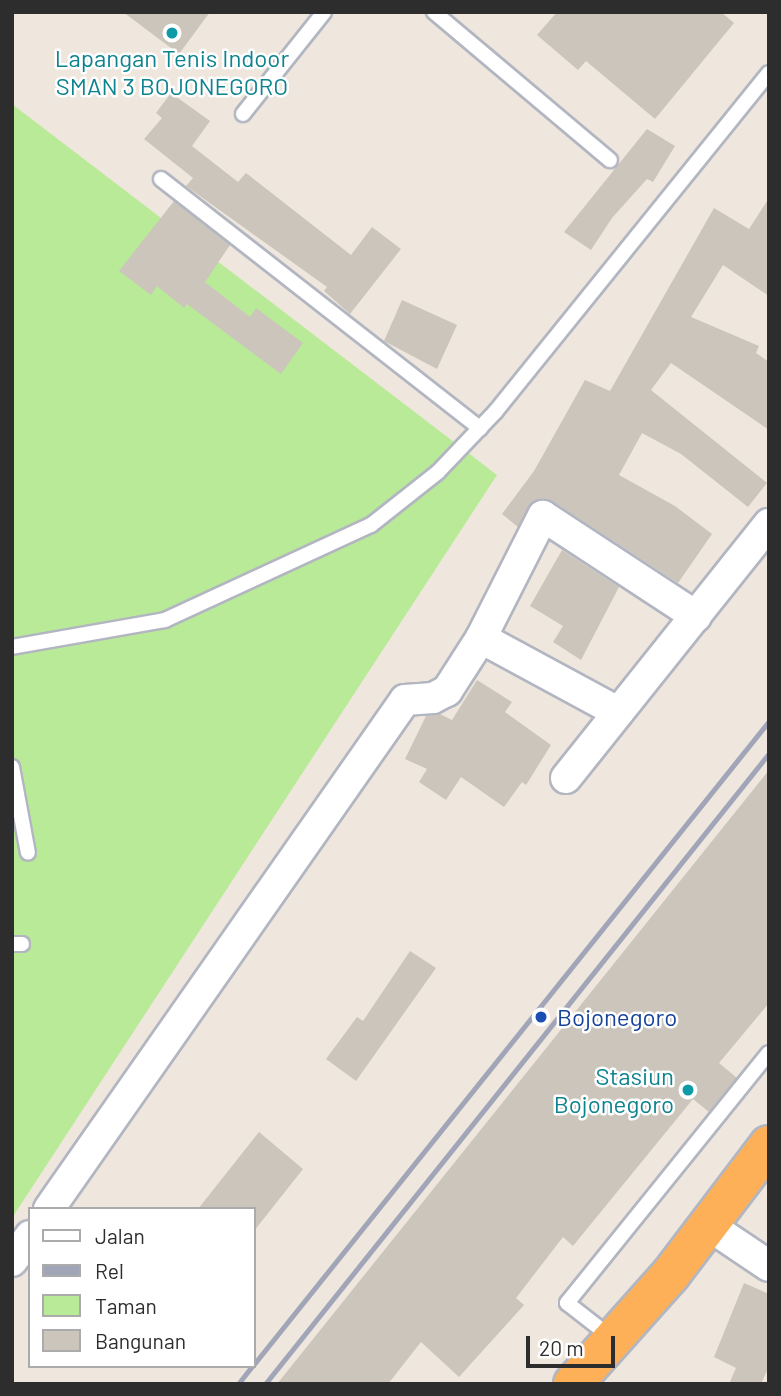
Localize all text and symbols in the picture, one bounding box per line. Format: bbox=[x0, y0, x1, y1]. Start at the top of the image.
marker: Lapangan Tenis Indoor SMAN 3 BOJONEGORO bbox=[164, 25, 180, 41]
place label: Lapangan Tenis Indoor SMAN 3 BOJONEGORO bbox=[55, 44, 289, 100]
place label: Bojonegoro bbox=[557, 1003, 677, 1031]
marker: Bojonegoro bbox=[531, 1007, 551, 1027]
place label: Stasiun Bojonegoro bbox=[554, 1062, 674, 1118]
marker: Stasiun Bojonegoro bbox=[680, 1082, 696, 1098]
legend bbox=[28, 1207, 256, 1368]
text: Jalan bbox=[95, 1223, 145, 1248]
text: Rel bbox=[95, 1258, 124, 1283]
text: Taman bbox=[95, 1293, 157, 1318]
scale bar bbox=[529, 1322, 618, 1366]
text: Bangunan bbox=[95, 1328, 186, 1353]
text: 20 m bbox=[539, 1335, 584, 1360]

